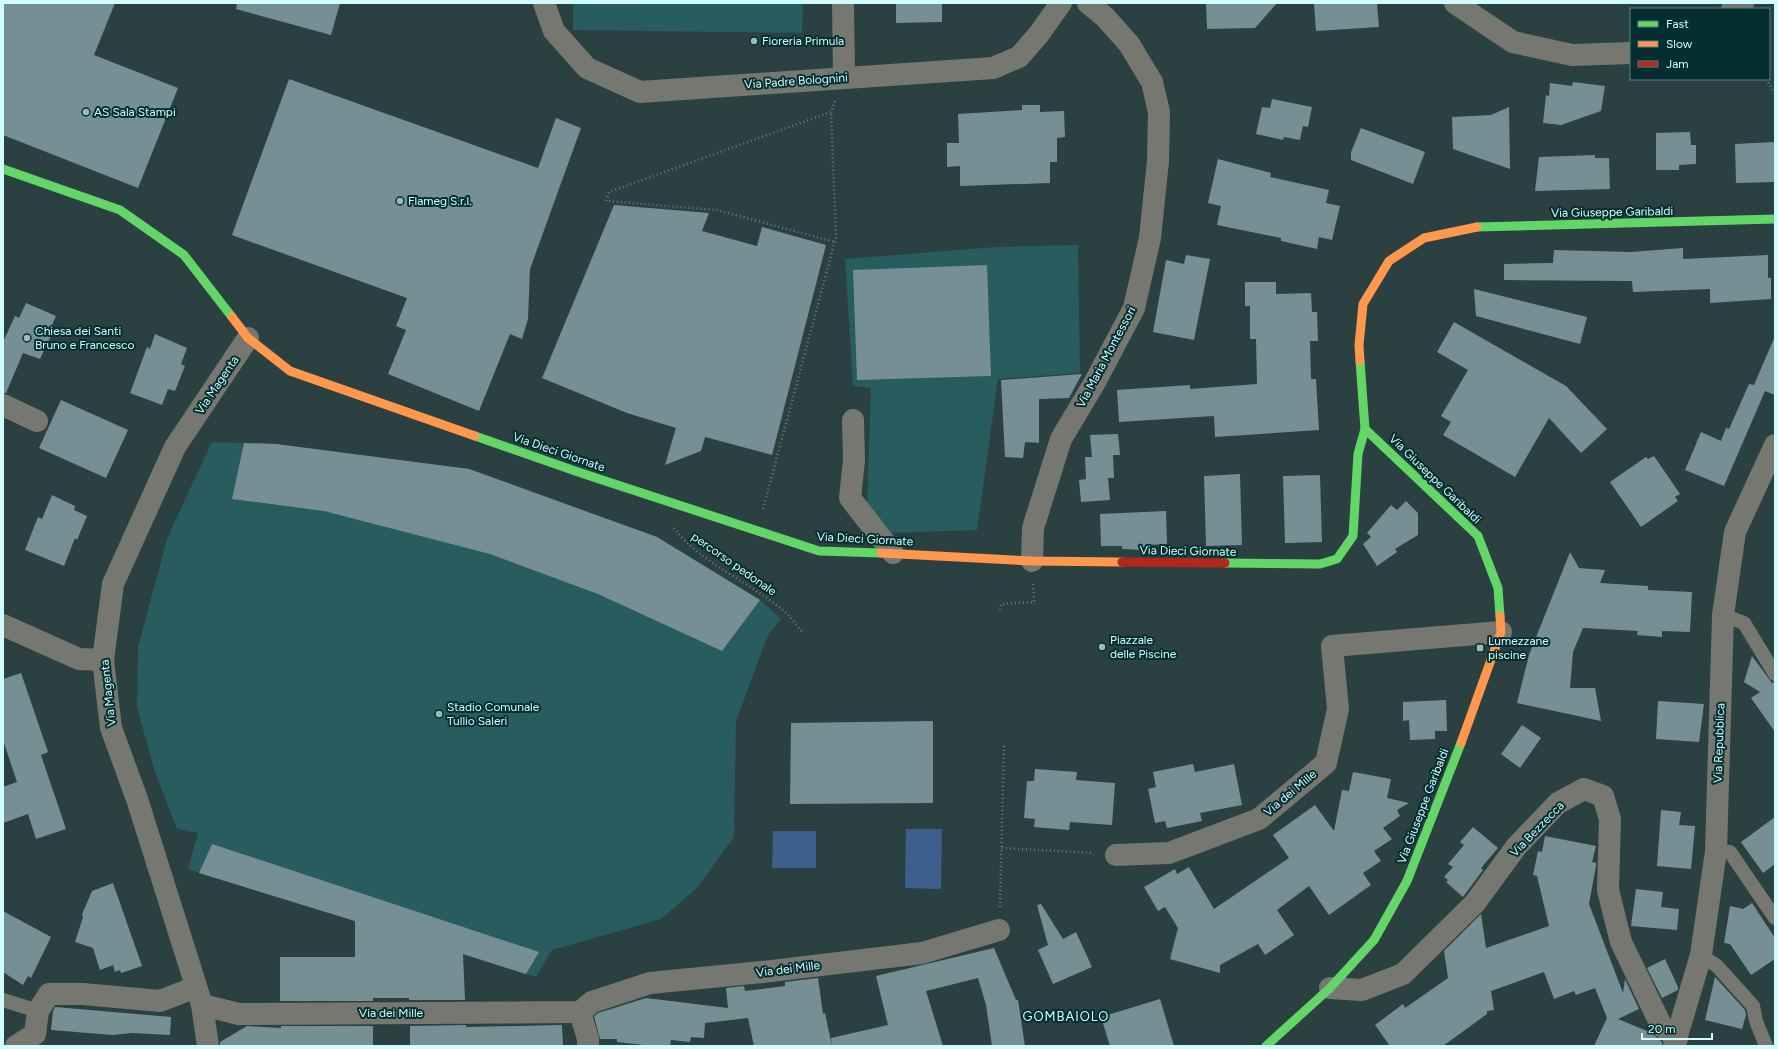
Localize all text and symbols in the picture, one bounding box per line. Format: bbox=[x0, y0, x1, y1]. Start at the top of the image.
legend bbox=[1630, 8, 1770, 80]
text: Fast bbox=[1666, 17, 1689, 31]
place label: Fioreria Primula bbox=[762, 34, 844, 48]
marker: Fioreria Primula bbox=[749, 36, 759, 46]
text: Slow bbox=[1666, 37, 1693, 51]
text: Jam bbox=[1666, 57, 1689, 71]
street label: Via Padre Bolognini bbox=[744, 70, 848, 92]
place label: AS Sala Stampi bbox=[94, 105, 176, 119]
marker: AS Sala Stampi bbox=[81, 107, 91, 117]
place label: Flameg S.r.l. bbox=[408, 194, 472, 208]
marker: Flameg S.r.l. bbox=[395, 196, 405, 206]
street label: Via Giuseppe Garibaldi bbox=[1551, 204, 1673, 220]
street label: Via Maria Montessori bbox=[1073, 304, 1139, 410]
place label: Chiesa dei Santi Bruno e Francesco bbox=[35, 324, 135, 352]
marker: Chiesa dei Santi Bruno e Francesco bbox=[22, 333, 32, 343]
street label: Via Magenta bbox=[192, 353, 242, 417]
street label: Via Dieci Giornate bbox=[511, 430, 607, 475]
street label: Via Giuseppe Garibaldi bbox=[1386, 431, 1484, 527]
street label: percorso pedonale bbox=[689, 529, 779, 599]
street label: Via Dieci Giornate bbox=[816, 529, 914, 549]
street label: Via Dieci Giornate bbox=[1139, 543, 1237, 559]
place label: Piazzale delle Piscine bbox=[1110, 633, 1177, 661]
place label: Lumezzane piscine bbox=[1488, 634, 1549, 662]
marker: Piazzale delle Piscine bbox=[1097, 642, 1107, 652]
marker: Lumezzane piscine bbox=[1475, 643, 1485, 653]
street label: Via Magenta bbox=[98, 659, 118, 727]
place label: Stadio Comunale Tullio Saleri bbox=[447, 700, 540, 728]
street label: Via Repubblica bbox=[1711, 703, 1727, 783]
marker: Stadio Comunale Tullio Saleri bbox=[434, 709, 444, 719]
street label: Via Giuseppe Garibaldi bbox=[1395, 746, 1451, 866]
street label: Via dei Mille bbox=[1261, 767, 1319, 819]
street label: Via Bezzecca bbox=[1507, 798, 1567, 860]
street label: Via dei Mille bbox=[755, 958, 821, 980]
street label: Via dei Mille bbox=[359, 1006, 424, 1020]
district label: GOMBAIOLO bbox=[1023, 1009, 1109, 1024]
scale bar bbox=[1642, 1015, 1712, 1041]
text: 20 m bbox=[1648, 1022, 1676, 1036]

